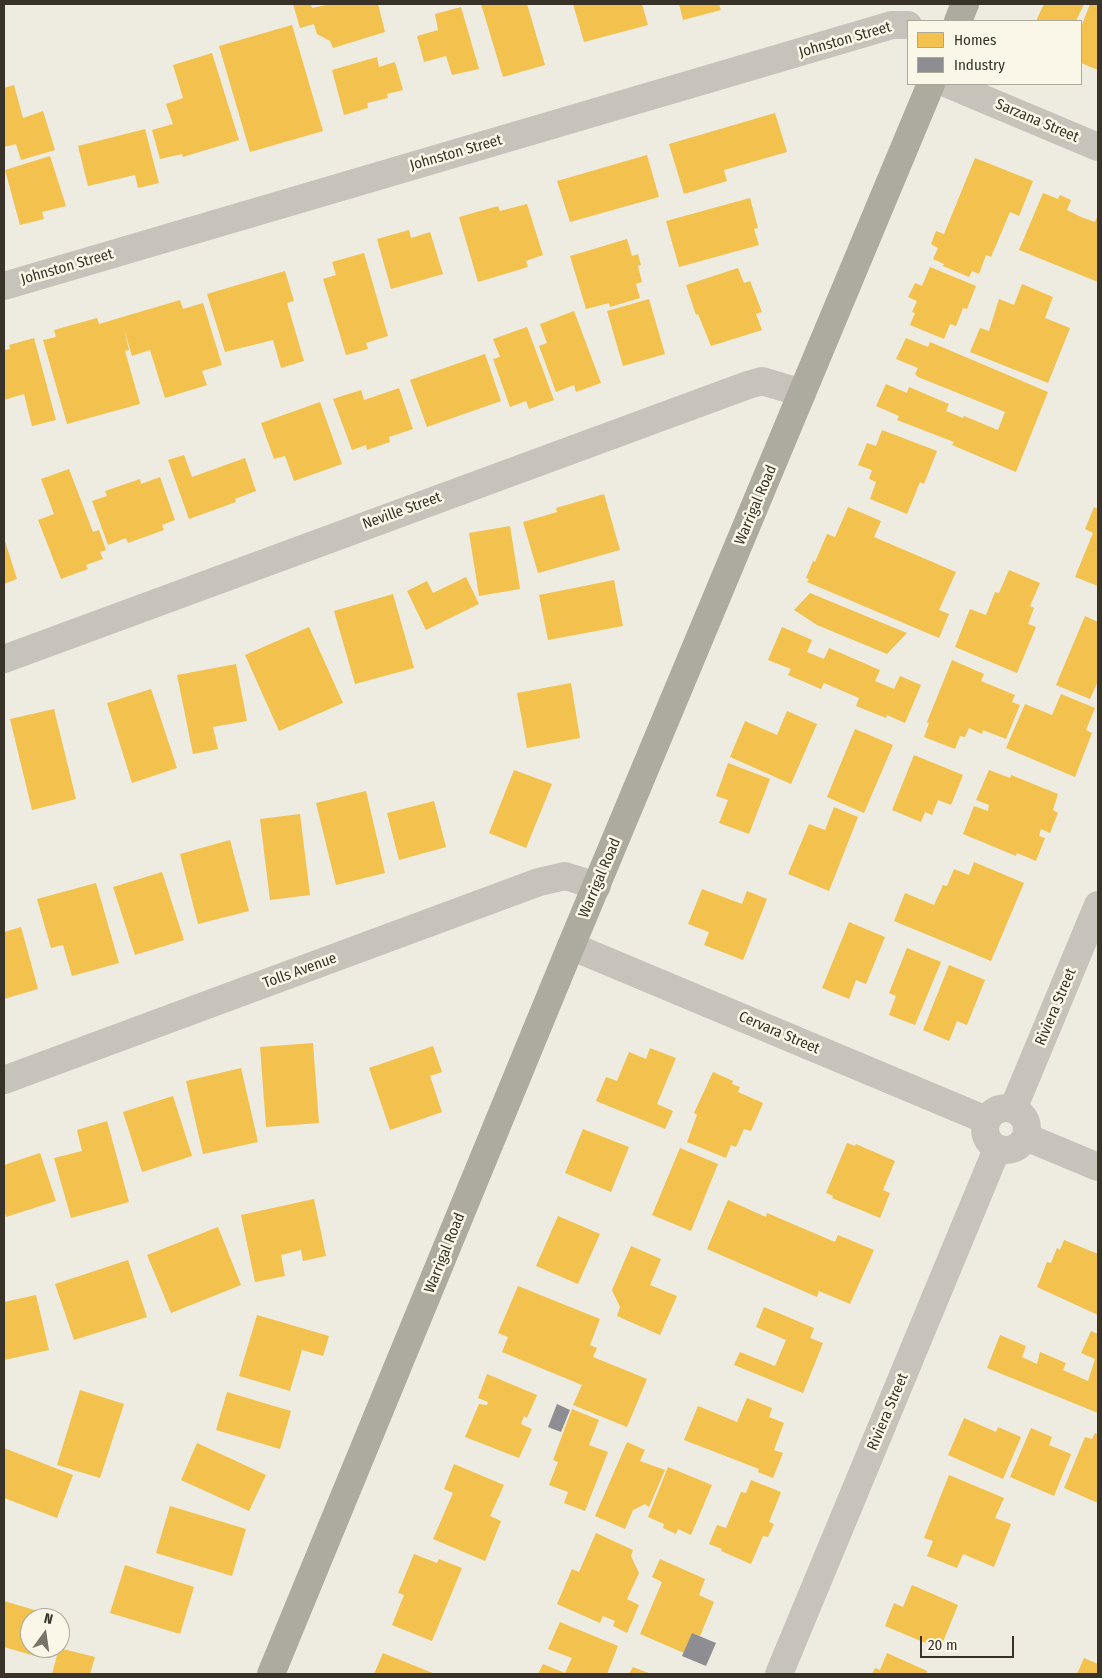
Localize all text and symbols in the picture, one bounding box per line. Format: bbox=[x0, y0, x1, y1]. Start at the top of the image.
street label: Johnston Street bbox=[797, 18, 893, 62]
legend bbox=[907, 20, 1082, 85]
text: Homes bbox=[954, 31, 996, 49]
text: Industry bbox=[954, 56, 1005, 74]
street label: Sarzana Street bbox=[993, 95, 1081, 147]
street label: Johnston Street bbox=[408, 131, 504, 175]
street label: Johnston Street bbox=[19, 245, 115, 289]
street label: Warrigal Road bbox=[731, 462, 781, 548]
street label: Neville Street bbox=[360, 488, 444, 534]
street label: Warrigal Road bbox=[575, 835, 625, 921]
street label: Tolls Avenue bbox=[261, 949, 339, 993]
street label: Riviera Street bbox=[1032, 966, 1080, 1048]
street label: Cervara Street bbox=[736, 1008, 822, 1058]
street label: Warrigal Road bbox=[421, 1210, 469, 1296]
street label: Riviera Street bbox=[864, 1371, 912, 1453]
north arrow bbox=[20, 1608, 70, 1658]
text: N bbox=[42, 1610, 55, 1628]
scale bar bbox=[922, 1626, 1016, 1658]
text: 20 m bbox=[928, 1636, 958, 1654]

